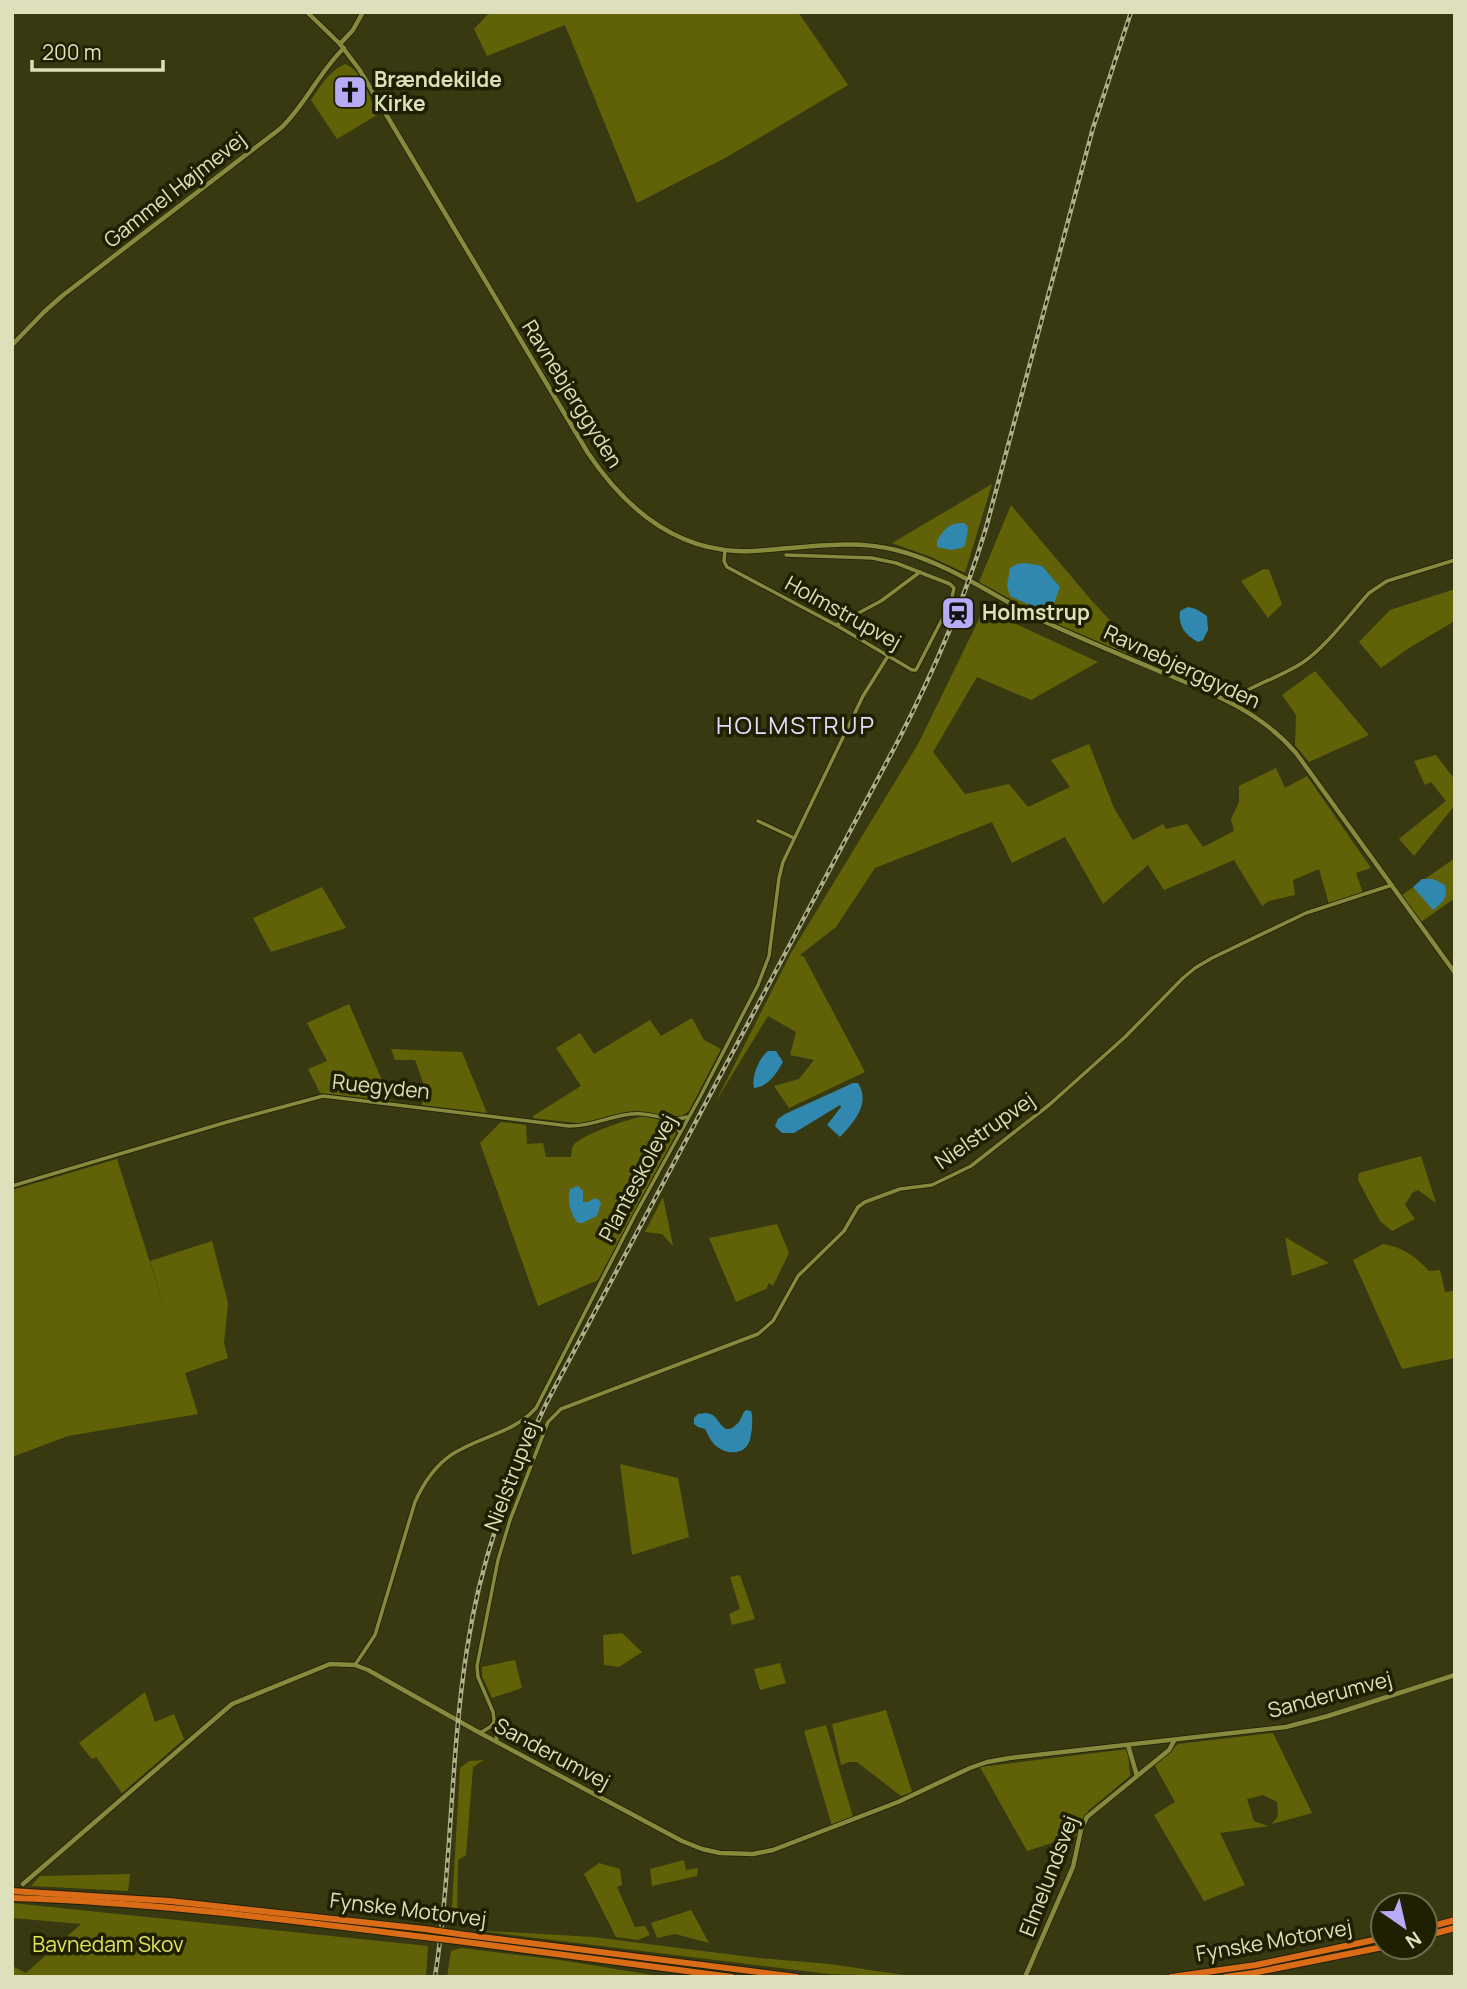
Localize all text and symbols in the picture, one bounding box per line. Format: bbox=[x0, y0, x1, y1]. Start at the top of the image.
scale bar bbox=[32, 28, 163, 72]
text: 200 m bbox=[42, 38, 102, 66]
place label: Brændekilde Kirke bbox=[374, 65, 502, 117]
church icon: Brændekilde Kirke bbox=[331, 73, 369, 111]
street label: Gammel Højmevej bbox=[98, 125, 251, 253]
street label: Ravnebjerggyden bbox=[516, 314, 630, 473]
street label: Holmstrupvej bbox=[780, 569, 907, 656]
station icon: Holmstrup bbox=[939, 594, 977, 632]
place label: Holmstrup bbox=[982, 598, 1090, 626]
street label: Ravnebjerggyden bbox=[1100, 618, 1265, 715]
district label: HOLMSTRUP bbox=[716, 708, 876, 741]
street label: Ruegyden bbox=[331, 1067, 431, 1105]
street label: Nielstrupvej bbox=[929, 1086, 1040, 1175]
street label: Planteskolevej bbox=[592, 1109, 682, 1246]
street label: Nielstrupvej bbox=[477, 1417, 545, 1535]
street label: Sanderumvej bbox=[1265, 1664, 1395, 1724]
street label: Sanderumvej bbox=[490, 1711, 615, 1795]
street label: Elmelundsvej bbox=[1012, 1811, 1084, 1940]
street label: Fynske Motorvej bbox=[328, 1886, 488, 1933]
north arrow bbox=[1369, 1891, 1439, 1961]
street label: Fynske Motorvej bbox=[1194, 1913, 1354, 1967]
text: N bbox=[1401, 1925, 1426, 1955]
park label: Bavnedam Skov bbox=[32, 1930, 184, 1958]

